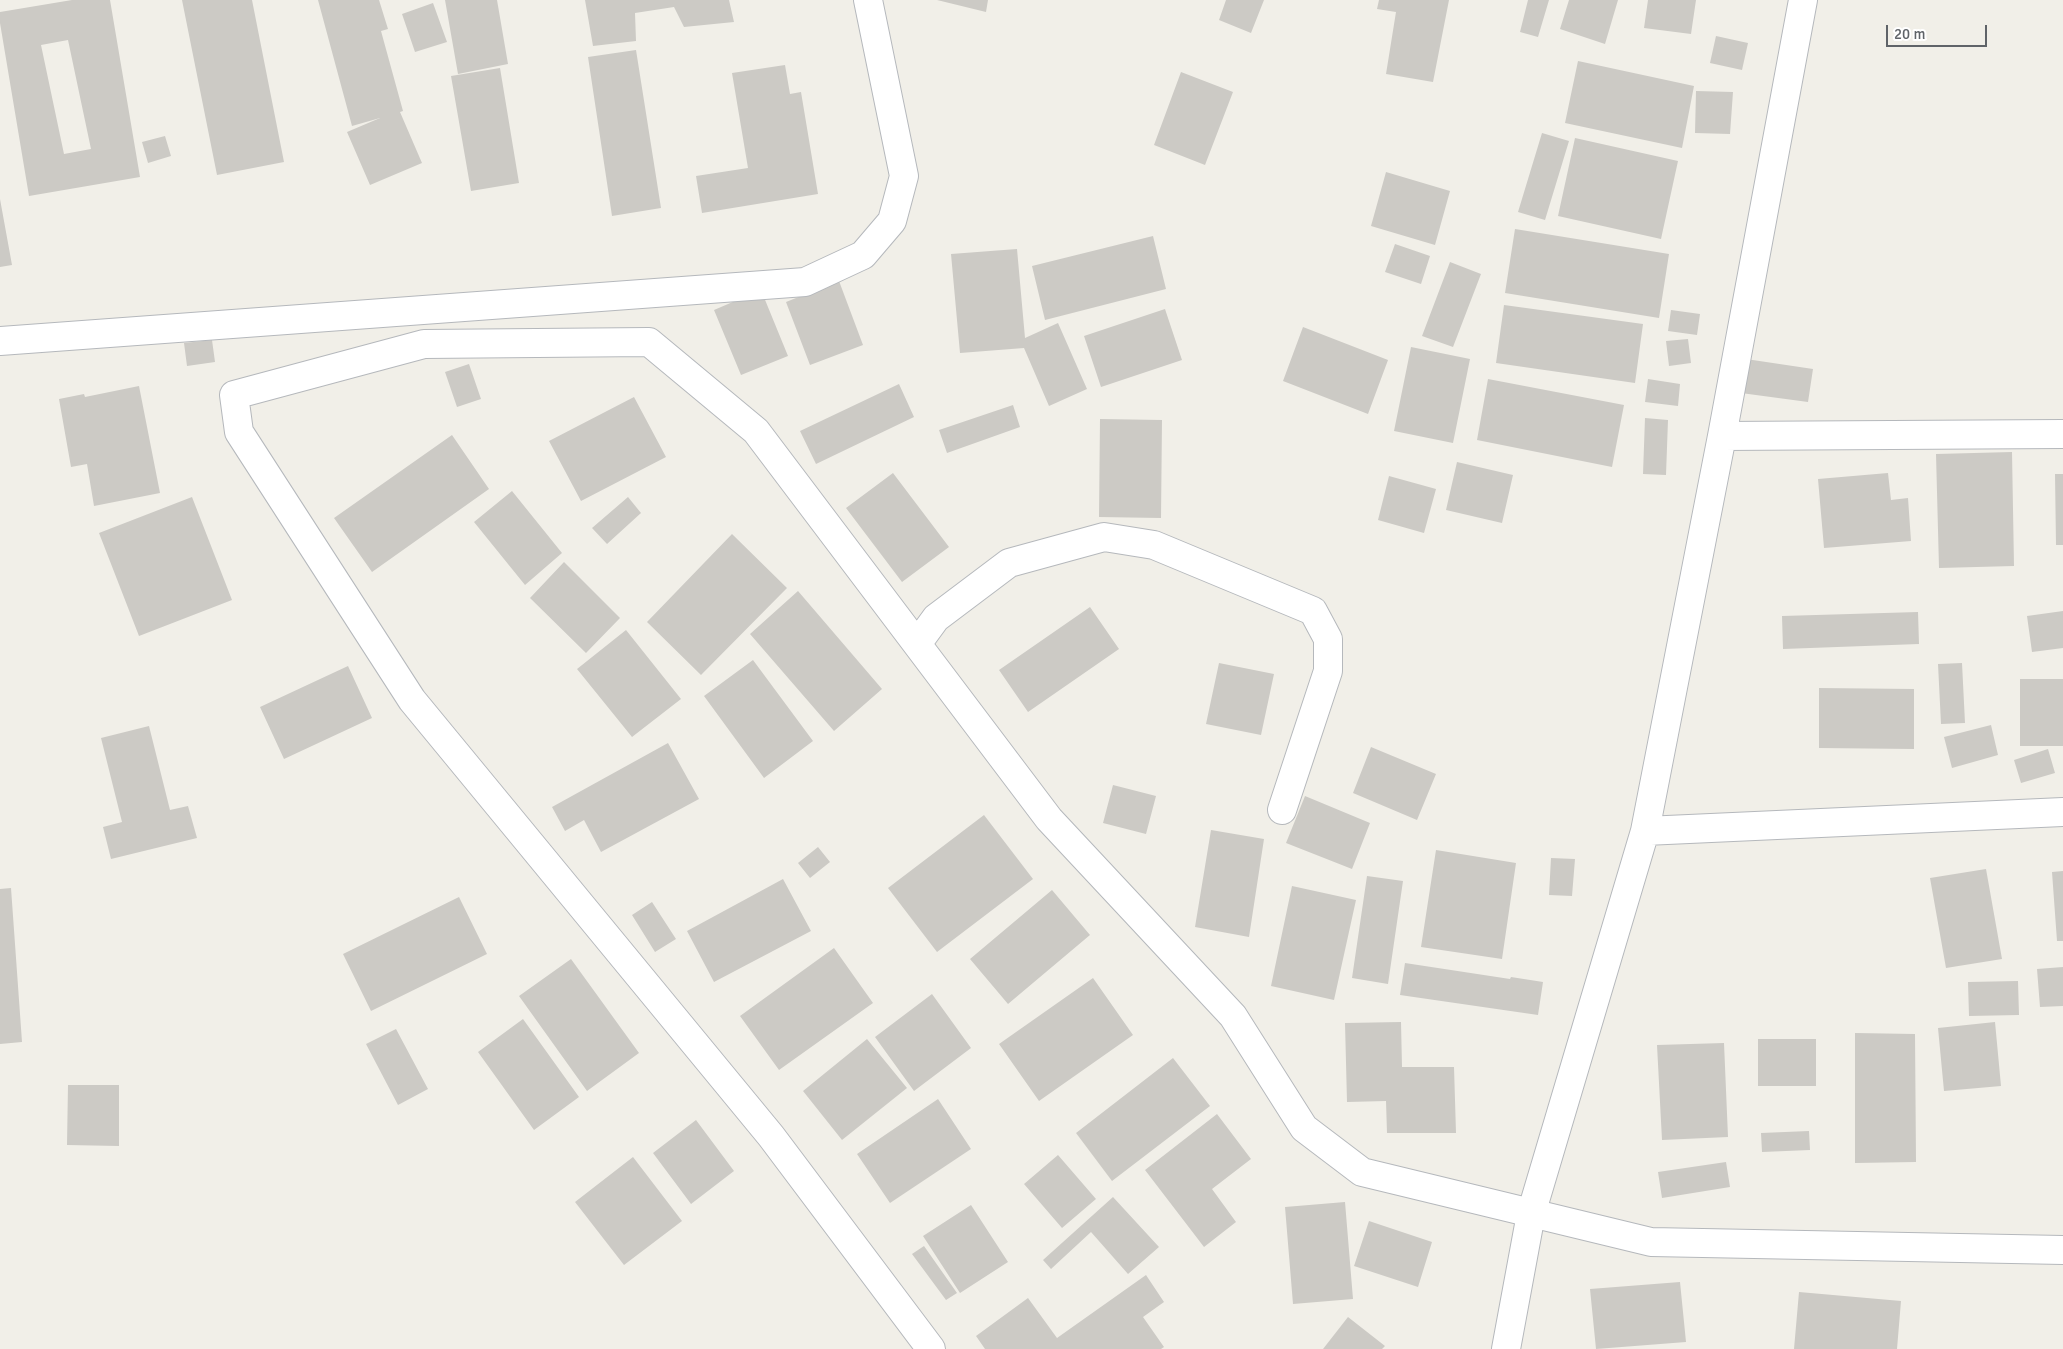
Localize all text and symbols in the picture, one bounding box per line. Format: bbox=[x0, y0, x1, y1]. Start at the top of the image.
scale bar bbox=[1888, 15, 1989, 47]
text: 20 m bbox=[1894, 25, 1925, 43]

